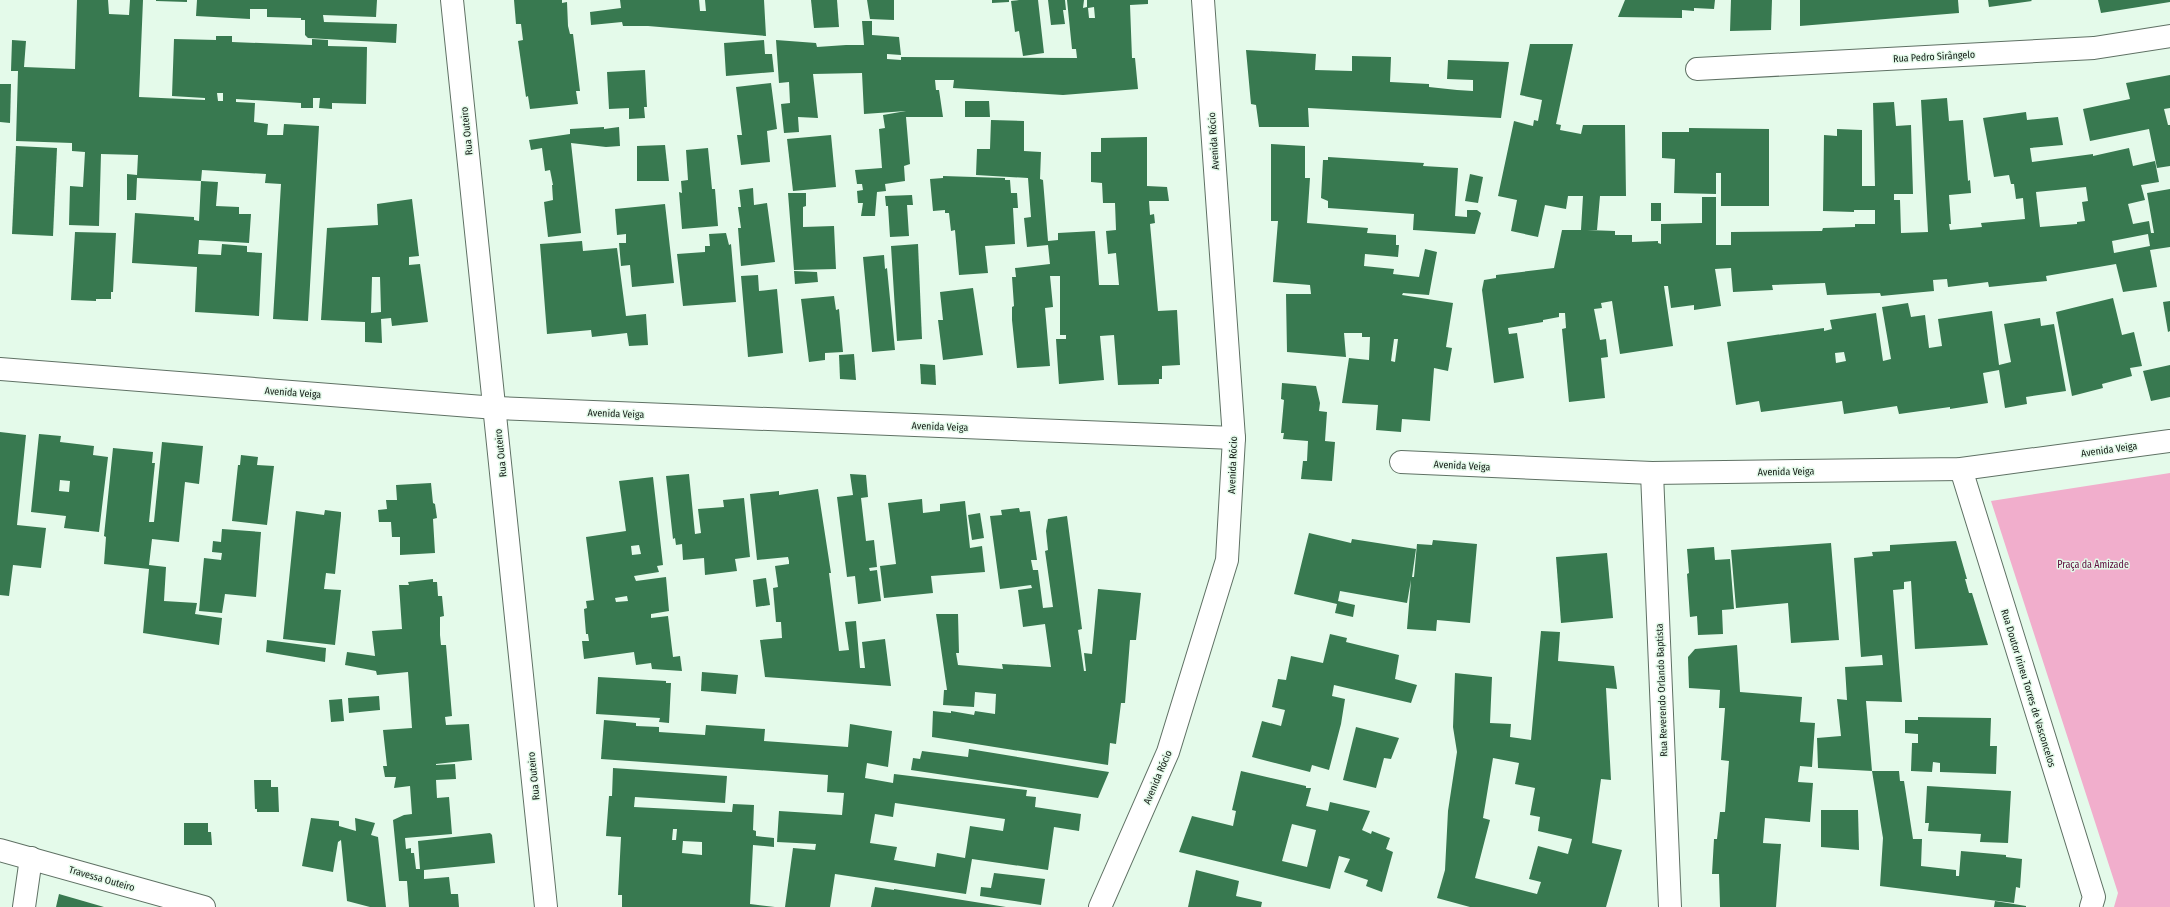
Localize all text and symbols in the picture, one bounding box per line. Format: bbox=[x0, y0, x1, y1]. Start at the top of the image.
street label: Rua Pedro Sirângelo bbox=[1893, 49, 1975, 65]
street label: Rua Outeiro bbox=[458, 106, 475, 156]
street label: Avenida Rócio bbox=[1206, 112, 1222, 170]
street label: Avenida Veiga bbox=[264, 385, 322, 401]
street label: Avenida Veiga bbox=[587, 407, 645, 421]
street label: Avenida Veiga bbox=[911, 420, 969, 434]
street label: Rua Outeiro bbox=[492, 428, 509, 478]
street label: Avenida Rócio bbox=[1226, 436, 1240, 494]
street label: Avenida Veiga bbox=[2080, 440, 2138, 460]
street label: Avenida Veiga bbox=[1433, 459, 1491, 473]
street label: Avenida Veiga bbox=[1758, 466, 1815, 478]
park label: Praça da Amizade bbox=[2057, 559, 2129, 571]
street label: Rua Doutor Irineu Torres de Vasconcelos bbox=[1998, 608, 2058, 769]
street label: Rua Reverendo Orlando Baptista bbox=[1654, 623, 1670, 757]
street label: Avenida Rócio bbox=[1141, 749, 1175, 806]
street label: Rua Outeiro bbox=[525, 751, 542, 801]
street label: Travessa Outeiro bbox=[67, 864, 136, 894]

